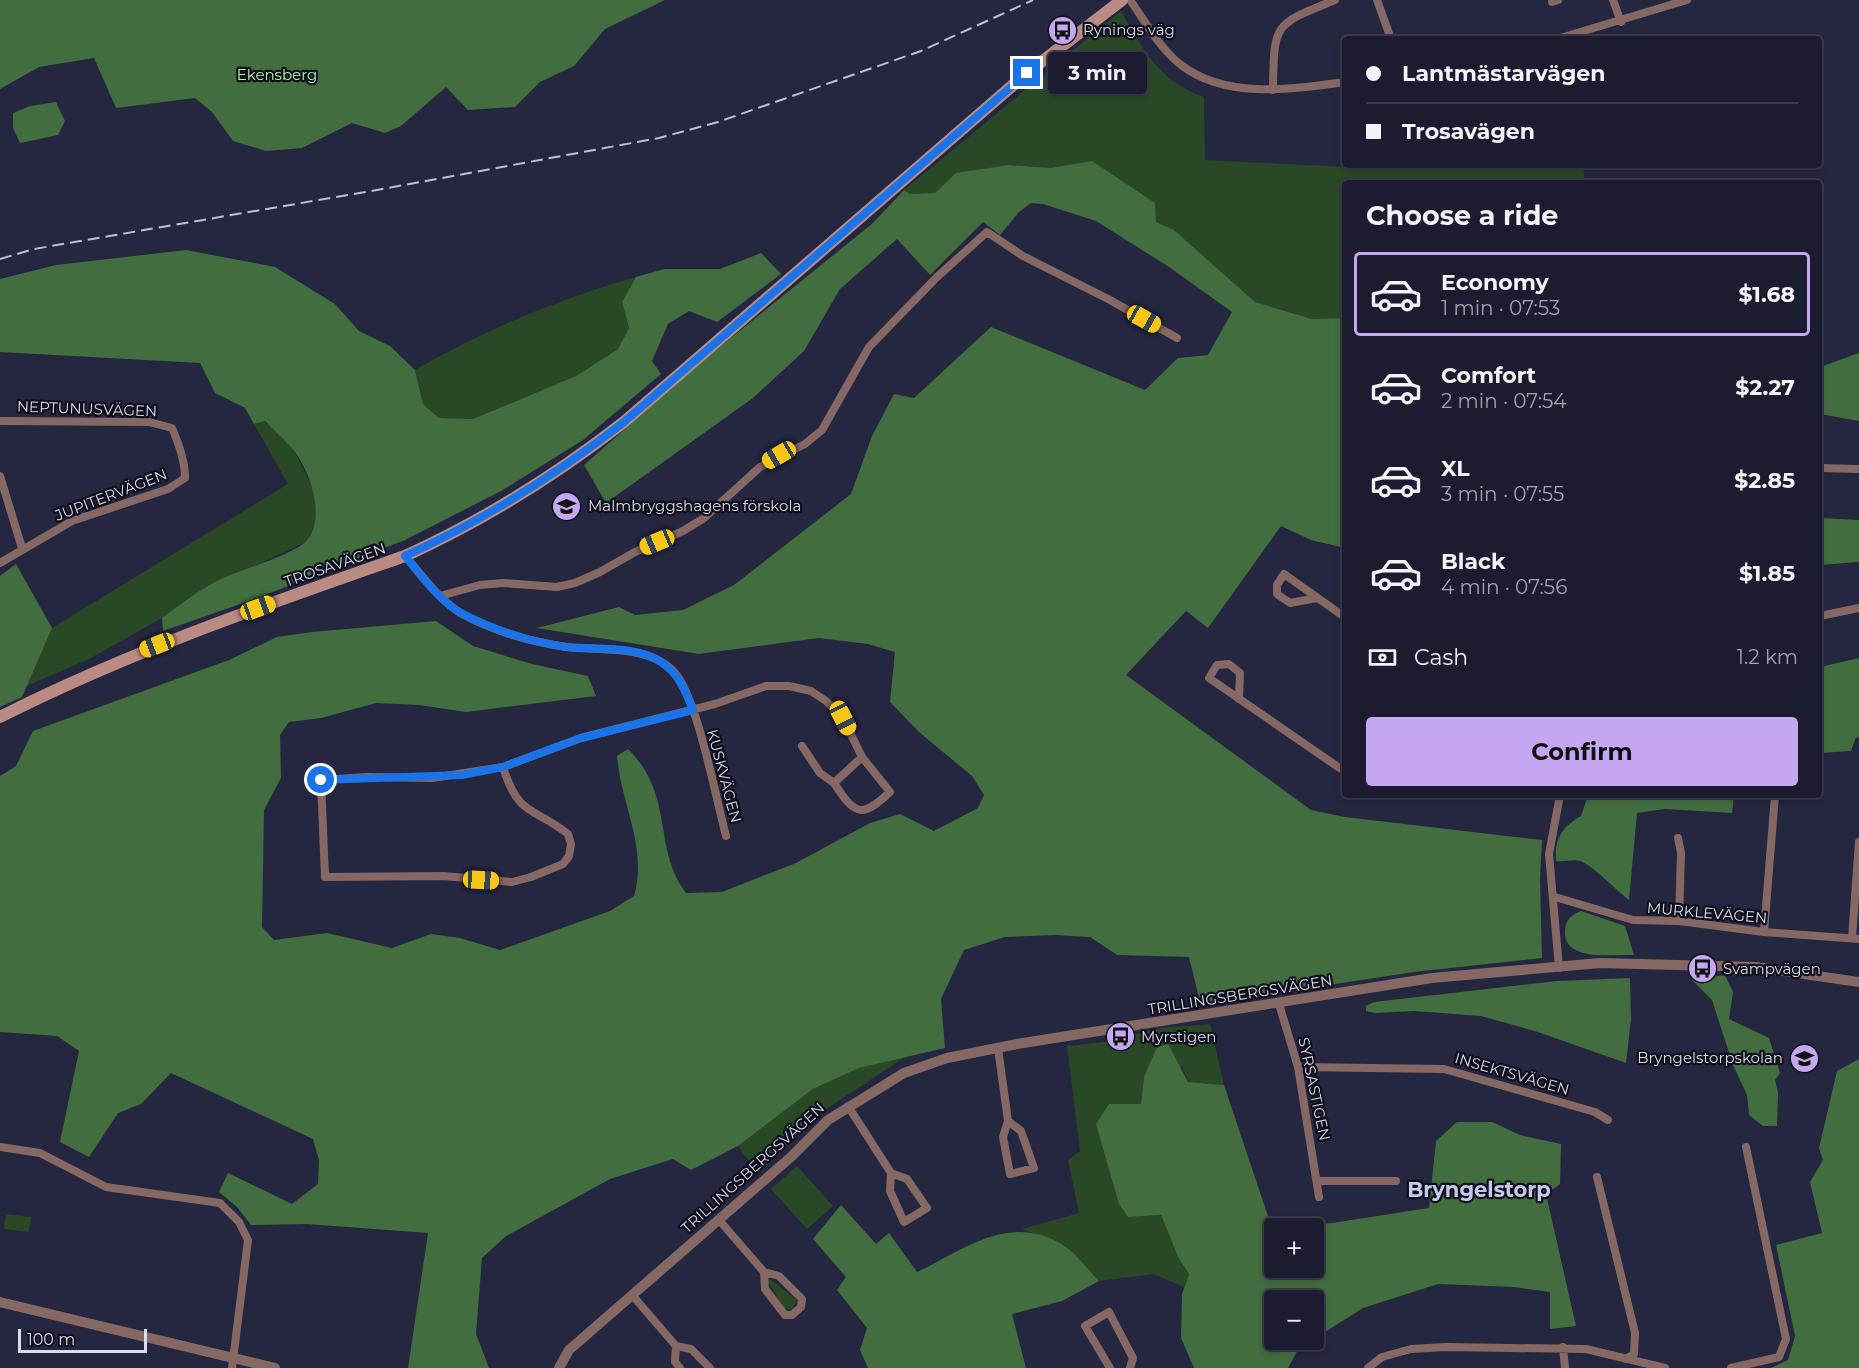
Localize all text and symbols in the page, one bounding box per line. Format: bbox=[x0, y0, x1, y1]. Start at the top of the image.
bus stop icon: Rynings väg bbox=[1046, 14, 1078, 46]
place label: Rynings väg bbox=[1083, 20, 1175, 39]
callout: 3 min bbox=[1048, 52, 1147, 94]
route end bbox=[1013, 59, 1040, 86]
text: Lantmästarvägen bbox=[1402, 60, 1605, 87]
text: 3 min bbox=[1068, 61, 1127, 85]
park label: Ekensberg bbox=[237, 65, 317, 84]
text: Trosavägen bbox=[1402, 118, 1535, 145]
text: Choose a ride bbox=[1366, 199, 1558, 232]
icon: car bbox=[1369, 267, 1423, 321]
text: Economy bbox=[1441, 269, 1549, 296]
text: $1.68 bbox=[1739, 281, 1795, 308]
text: 1 min · 07:53 bbox=[1441, 296, 1560, 320]
car bbox=[1124, 302, 1164, 336]
icon: car bbox=[1369, 360, 1423, 414]
text: Comfort bbox=[1441, 362, 1536, 389]
text: $2.27 bbox=[1735, 374, 1795, 401]
text: 2 min · 07:54 bbox=[1441, 389, 1567, 413]
street label: NEPTUNUSVÄGEN bbox=[17, 397, 157, 420]
car bbox=[759, 438, 799, 472]
icon: car bbox=[1369, 453, 1423, 507]
text: XL bbox=[1441, 455, 1470, 482]
street label: JUPITERVÄGEN bbox=[51, 464, 169, 525]
text: $2.85 bbox=[1734, 467, 1795, 494]
text: 3 min · 07:55 bbox=[1441, 482, 1564, 506]
school or university icon: Malmbryggshagens förskola bbox=[551, 490, 583, 522]
place label: Malmbryggshagens förskola bbox=[588, 496, 801, 515]
car bbox=[637, 527, 677, 557]
street label: TROSAVÄGEN bbox=[282, 538, 388, 591]
icon: car bbox=[1369, 546, 1423, 600]
text: Black bbox=[1441, 548, 1505, 575]
text: $1.85 bbox=[1739, 560, 1795, 587]
text: 4 min · 07:56 bbox=[1441, 575, 1567, 599]
car bbox=[238, 593, 278, 623]
car bbox=[137, 630, 177, 660]
icon: cash bbox=[1366, 641, 1399, 674]
text: Cash bbox=[1414, 644, 1468, 671]
text: 1.2 km bbox=[1737, 645, 1798, 669]
car bbox=[827, 698, 859, 738]
button: Confirm bbox=[1366, 717, 1798, 786]
street label: KUSKVÄGEN bbox=[703, 727, 746, 825]
route start bbox=[307, 766, 334, 793]
car bbox=[463, 870, 499, 890]
street label: MURKLEVÄGEN bbox=[1646, 898, 1768, 927]
bus stop icon: Svampvägen bbox=[1686, 953, 1718, 985]
place label: Svampvägen bbox=[1723, 959, 1821, 978]
street label: TRILLINGSBERGSVÄGEN bbox=[1146, 971, 1334, 1018]
bus stop icon: Myrstigen bbox=[1104, 1021, 1136, 1053]
place label: Myrstigen bbox=[1141, 1027, 1216, 1046]
street label: SYRSASTIGEN bbox=[1294, 1035, 1335, 1142]
school or university icon: Bryngelstorpskolan bbox=[1788, 1042, 1820, 1074]
street label: INSEKTSVÄGEN bbox=[1453, 1048, 1572, 1099]
place label: Bryngelstorpskolan bbox=[1637, 1048, 1783, 1067]
street label: TRILLINGSBERGSVÄGEN bbox=[677, 1098, 828, 1237]
district label: Bryngelstorp bbox=[1407, 1177, 1551, 1202]
map controls bbox=[1264, 1218, 1324, 1350]
button: + bbox=[1264, 1218, 1324, 1278]
button: − bbox=[1264, 1290, 1324, 1350]
scale bar bbox=[18, 1326, 147, 1354]
text: 100 m bbox=[27, 1330, 75, 1349]

